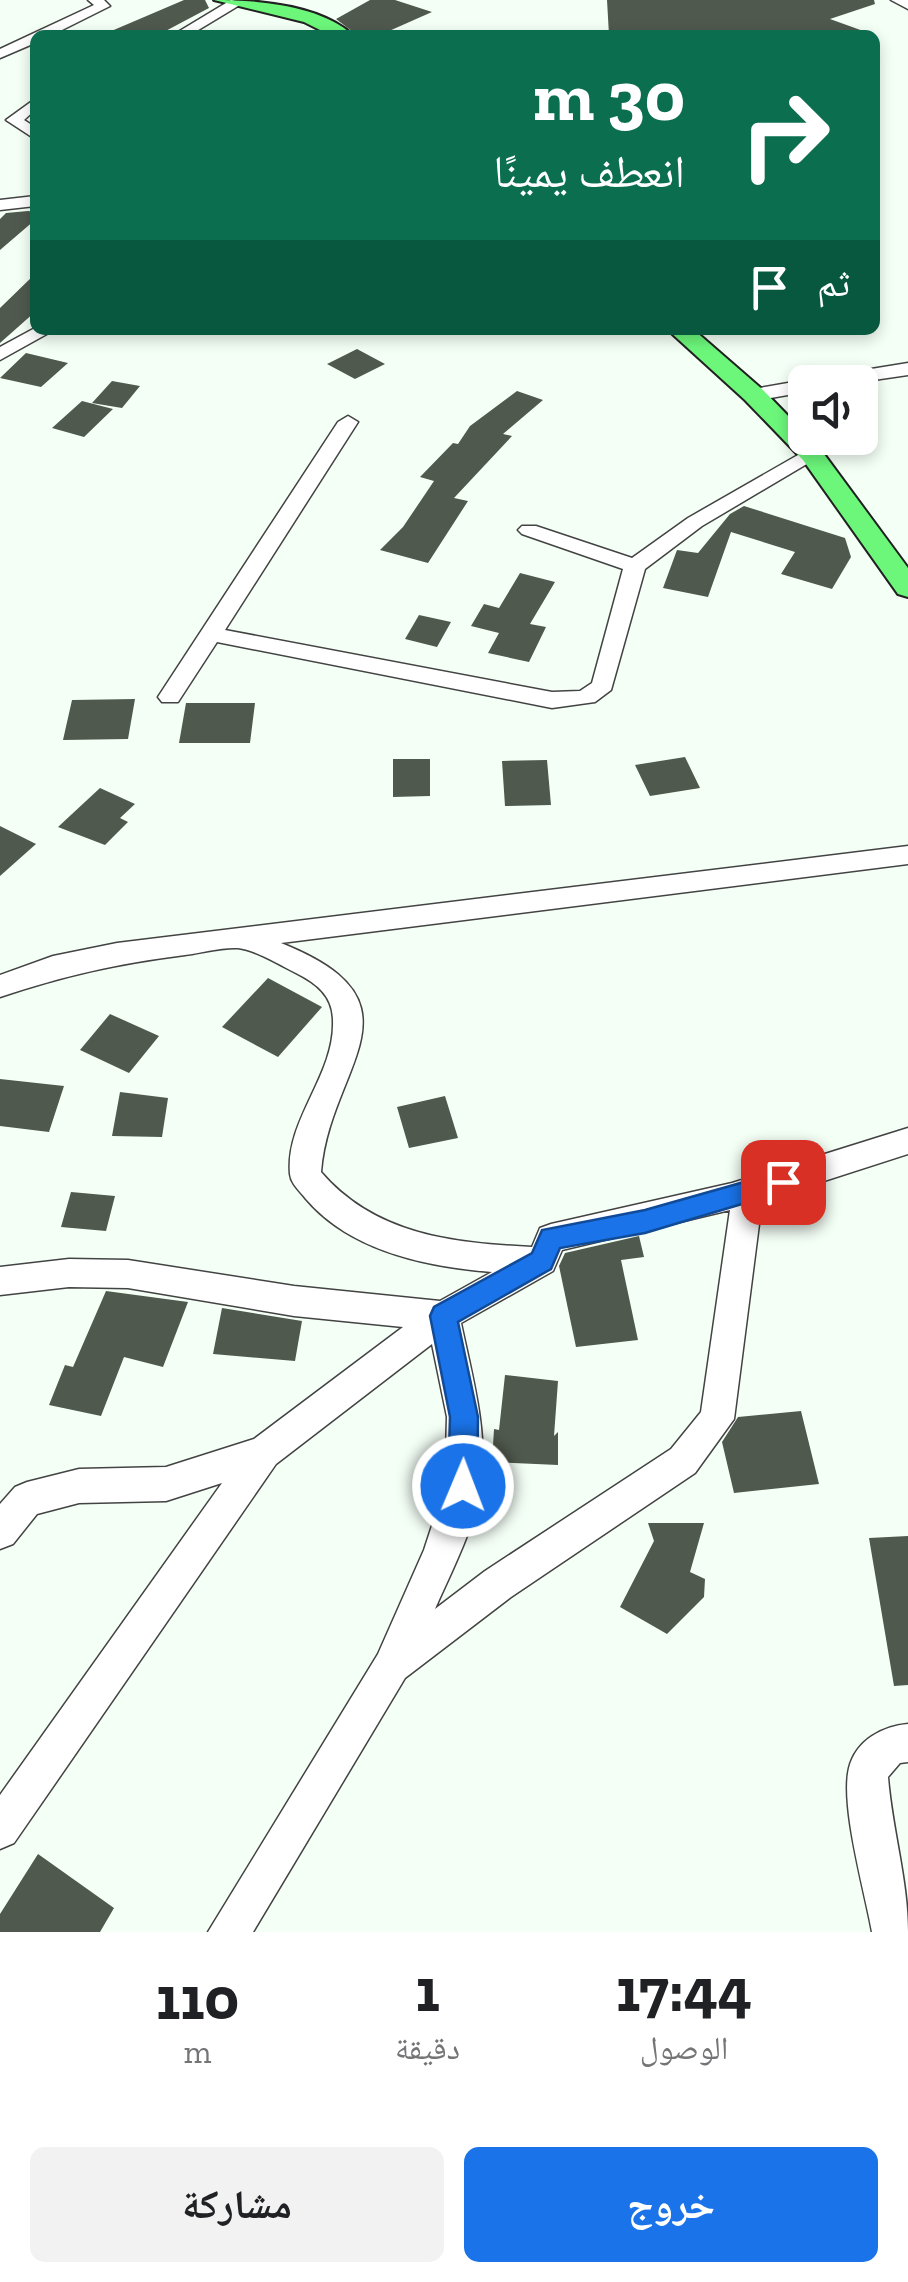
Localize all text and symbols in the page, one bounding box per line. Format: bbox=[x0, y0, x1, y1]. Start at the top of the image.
text: 30 m bbox=[533, 54, 685, 138]
icon: right bbox=[720, 70, 850, 200]
text: انعطف يمينًا bbox=[493, 145, 685, 199]
icon: arrive bbox=[742, 260, 797, 315]
text: ثم bbox=[817, 260, 850, 306]
map controls bbox=[788, 365, 878, 455]
button: sound bbox=[788, 365, 878, 455]
pin bbox=[741, 1140, 826, 1225]
icon: arrive bbox=[756, 1155, 811, 1210]
position arrow bbox=[411, 1434, 515, 1538]
text: 1 bbox=[415, 1954, 440, 2026]
text: 17:44 bbox=[616, 1954, 752, 2026]
text: 110 bbox=[156, 1962, 239, 2034]
text: دقيقة bbox=[395, 2029, 460, 2067]
text: الوصول bbox=[640, 2029, 728, 2067]
text: m bbox=[184, 2033, 211, 2071]
button: مشاركة bbox=[30, 2147, 444, 2262]
button: خروج bbox=[464, 2147, 878, 2262]

